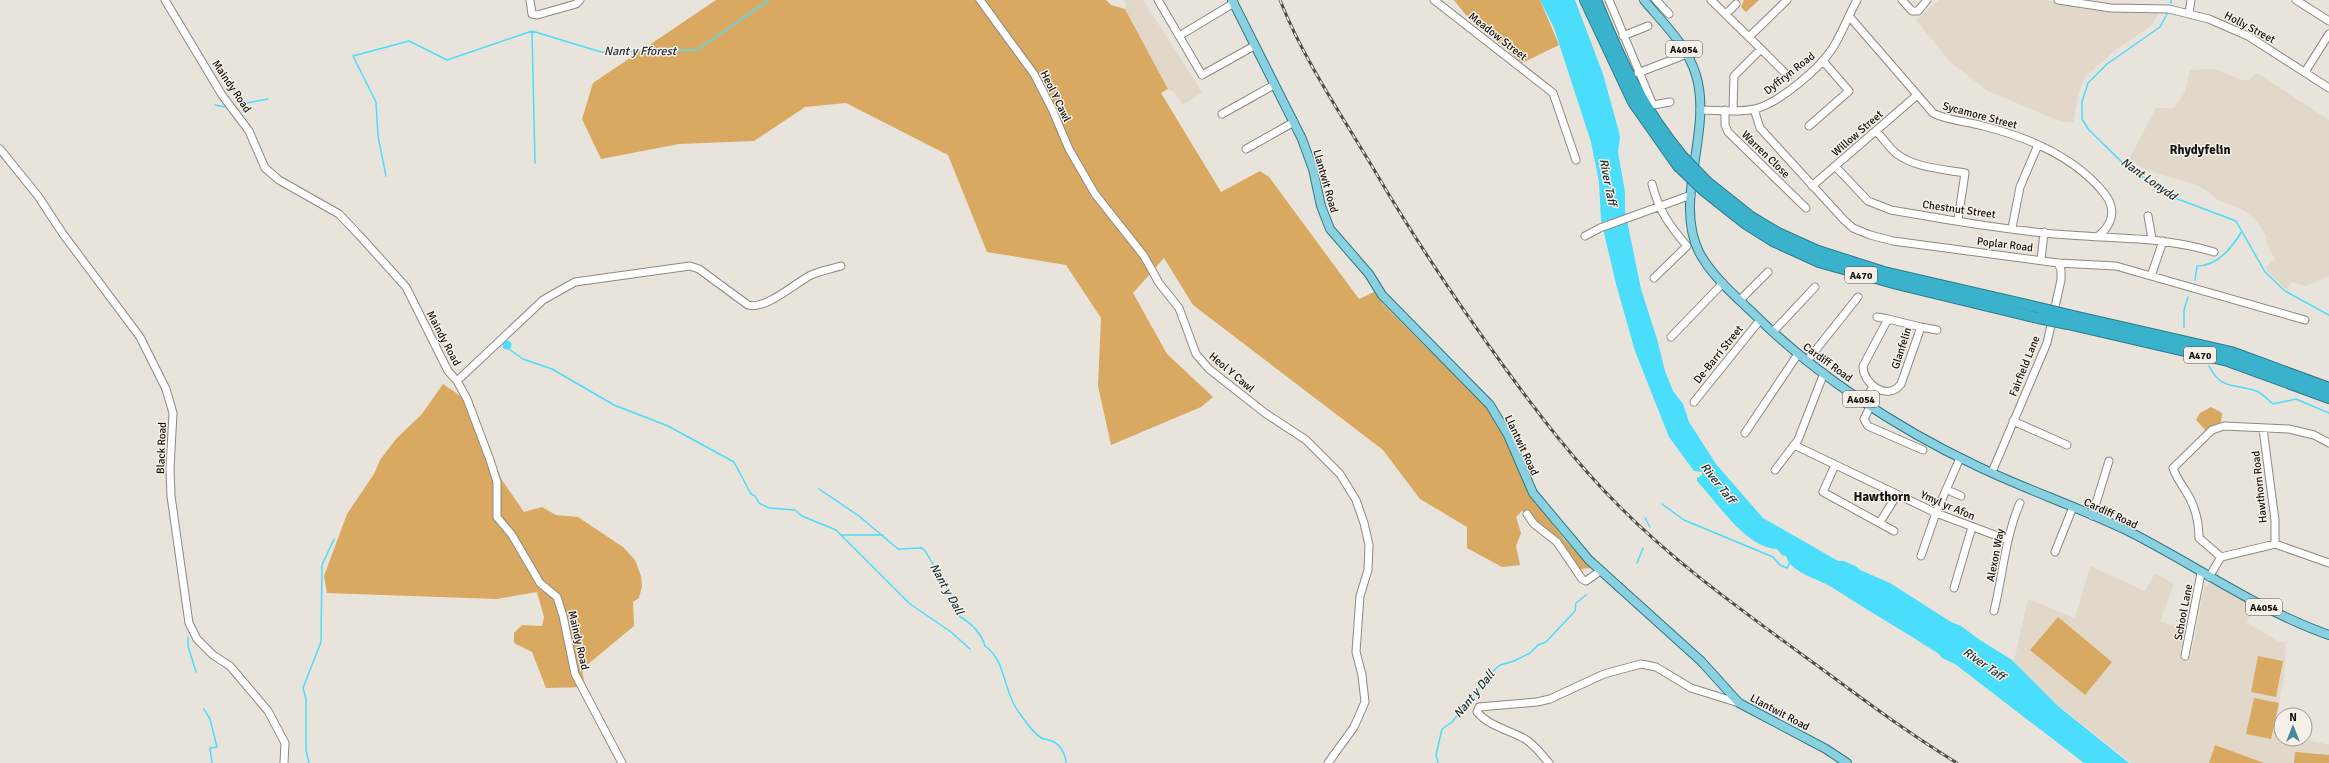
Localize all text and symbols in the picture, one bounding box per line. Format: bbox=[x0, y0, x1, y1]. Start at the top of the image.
street label: Holly Street bbox=[2222, 9, 2277, 46]
street label: Meadow Street bbox=[1466, 10, 1530, 63]
road number: A4054 bbox=[1666, 41, 1702, 57]
water label: Nant y Fforest bbox=[604, 44, 678, 59]
street label: Dyffryn Road bbox=[1761, 49, 1818, 97]
street label: Maindy Road bbox=[209, 58, 254, 115]
street label: Heol Y Cawl bbox=[1038, 68, 1074, 124]
street label: Sycamore Street bbox=[1941, 99, 2019, 132]
street label: Willow Street bbox=[1829, 108, 1886, 159]
street label: Warren Close bbox=[1739, 128, 1793, 181]
district label: Rhydyfelin bbox=[2169, 142, 2231, 158]
street label: Llantwit Road bbox=[1310, 148, 1341, 214]
water label: Nant Lonydd bbox=[2118, 155, 2181, 205]
water label: River Taff bbox=[1596, 157, 1620, 210]
street label: Chestnut Street bbox=[1922, 198, 1996, 221]
street label: Poplar Road bbox=[1976, 235, 2034, 254]
road number: A470 bbox=[1845, 267, 1877, 283]
street label: Maindy Road bbox=[424, 309, 464, 368]
street label: De-Barri Street bbox=[1691, 323, 1746, 386]
street label: Glanfelin bbox=[1889, 326, 1914, 371]
street label: Fairfield Lane bbox=[2006, 334, 2043, 398]
street label: Cardiff Road bbox=[1800, 340, 1855, 385]
road number: A470 bbox=[2184, 347, 2216, 363]
street label: Heol Y Cawl bbox=[1206, 350, 1257, 395]
road number: A4054 bbox=[1843, 391, 1879, 407]
street label: Llantwit Road bbox=[1502, 413, 1541, 478]
street label: Black Road bbox=[154, 422, 169, 474]
street label: Hawthorn Road bbox=[2249, 450, 2270, 524]
water label: River Taff bbox=[1697, 460, 1740, 509]
street label: Ymyl yr Afon bbox=[1919, 488, 1977, 523]
district label: Hawthorn bbox=[1854, 489, 1910, 505]
street label: Cardiff Road bbox=[2082, 495, 2140, 532]
street label: Alexon Way bbox=[1984, 527, 2007, 583]
water label: Nant y Dall bbox=[926, 561, 968, 619]
street label: School Lane bbox=[2172, 583, 2195, 641]
road number: A4054 bbox=[2246, 599, 2282, 615]
street label: Maindy Road bbox=[565, 609, 592, 671]
water label: River Taff bbox=[1960, 645, 2010, 686]
water label: Nant y Dall bbox=[1451, 666, 1499, 721]
street label: Llantwit Road bbox=[1748, 691, 1812, 734]
north arrow bbox=[2273, 707, 2313, 747]
text: N bbox=[2289, 711, 2297, 724]

